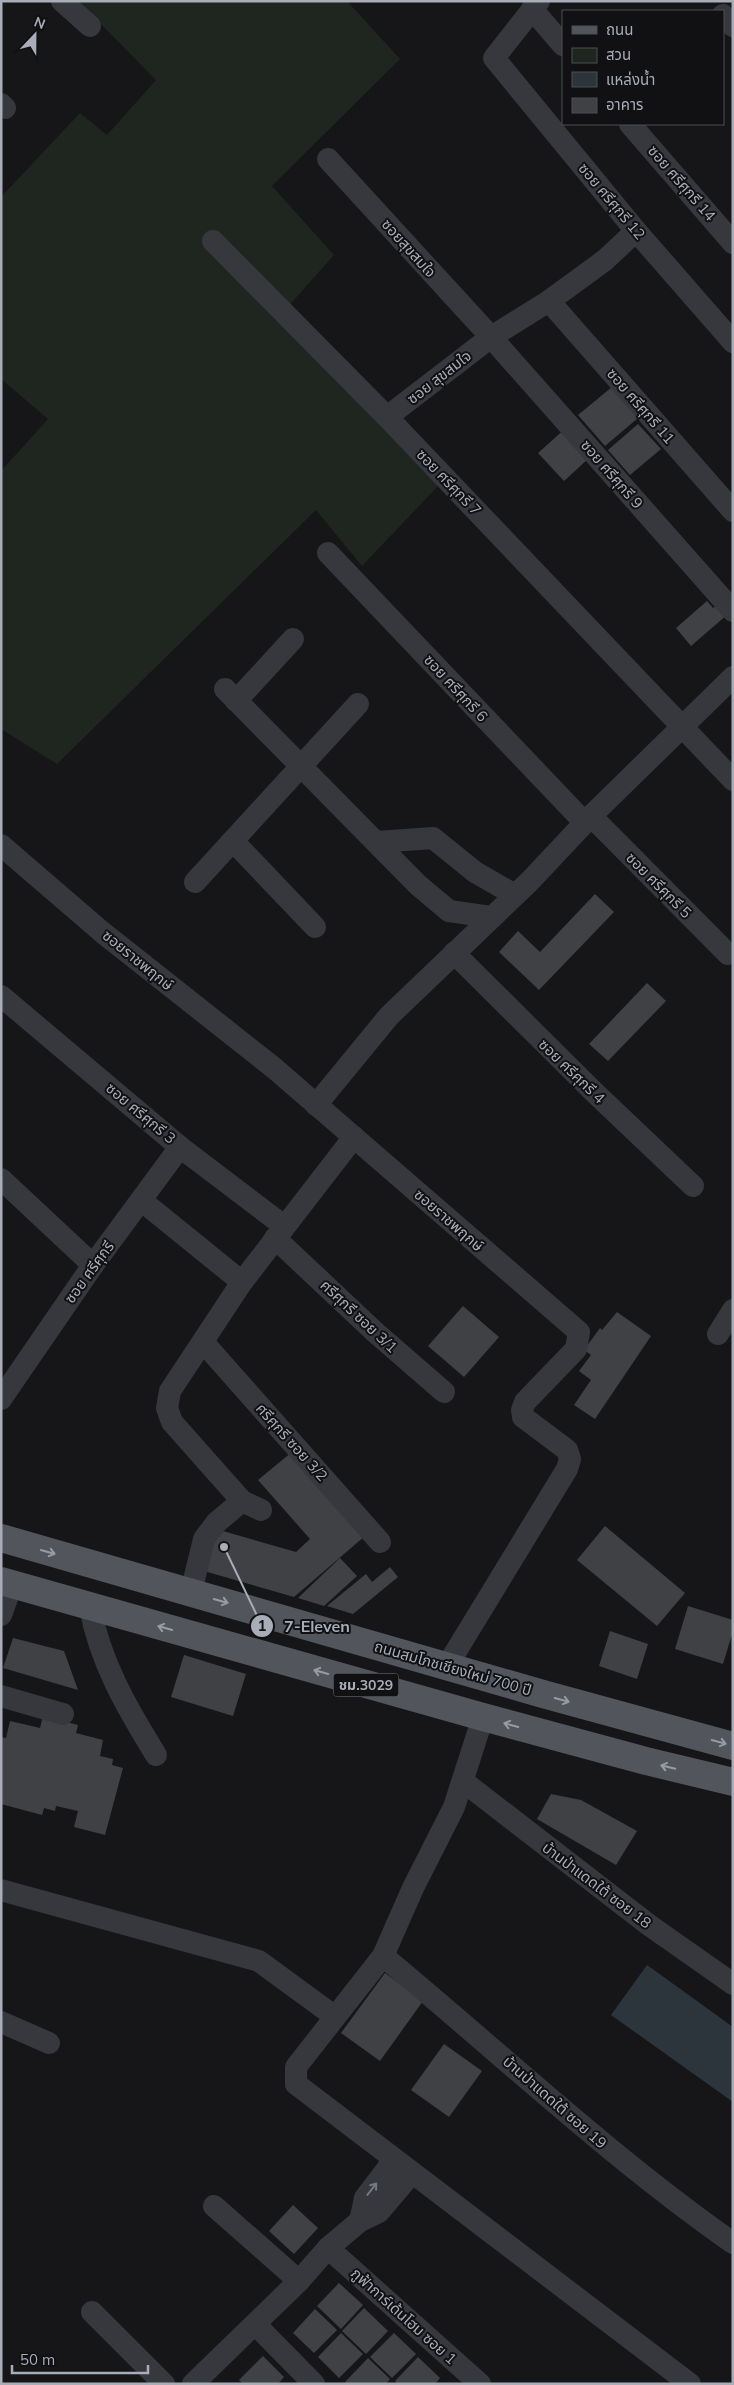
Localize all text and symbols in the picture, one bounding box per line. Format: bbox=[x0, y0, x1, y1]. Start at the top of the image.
north arrow bbox=[10, 10, 60, 60]
legend bbox=[562, 10, 724, 125]
text: N bbox=[32, 13, 48, 33]
text: ถนน bbox=[606, 20, 633, 39]
text: สวน bbox=[606, 45, 631, 64]
text: แหล่งน้ำ bbox=[606, 69, 655, 89]
text: อาคาร bbox=[606, 95, 643, 114]
street label: ซอย ศรีศุกรี 14 bbox=[644, 141, 720, 225]
street label: ซอย ศรีศุกรี 12 bbox=[574, 159, 650, 243]
street label: ซอยสุขสมใจ bbox=[378, 215, 440, 281]
street label: ซอย สุขสมใจ bbox=[403, 346, 475, 408]
street label: ซอย ศรีศุกรี 11 bbox=[603, 364, 679, 448]
street label: ซอย ศรีศุกรี 9 bbox=[577, 436, 647, 512]
street label: ซอย ศรีศุกรี 7 bbox=[413, 445, 485, 519]
street label: ซอย ศรีศุกรี 6 bbox=[420, 650, 492, 726]
street label: ซอย ศรีศุกรี 5 bbox=[622, 848, 696, 922]
street label: ซอยราชพฤกษ์ bbox=[99, 926, 178, 995]
street label: ซอย ศรีศุกรี 4 bbox=[535, 1035, 609, 1107]
street label: ซอย ศรีศุกรี 3 bbox=[102, 1078, 180, 1148]
street label: ซอยราชพฤกษ์ bbox=[410, 1185, 488, 1256]
street label: ซอย ศรีศุกรี bbox=[60, 1237, 118, 1307]
street label: ศรีศุกรี ซอย 3/1 bbox=[317, 1275, 401, 1357]
street label: ศรีศุกรี ซอย 3/2 bbox=[252, 1399, 332, 1485]
one-way arrow bbox=[40, 1547, 56, 1557]
one-way arrow bbox=[213, 1596, 229, 1606]
callout: 7-Eleven bbox=[250, 1611, 360, 1642]
text: 1 bbox=[257, 1616, 267, 1635]
text: 7-Eleven bbox=[284, 1616, 350, 1636]
one-way arrow bbox=[157, 1623, 173, 1632]
street label: ถนนสมโภชเชียงใหม่ 700 ปี bbox=[372, 1636, 534, 1700]
one-way arrow bbox=[313, 1667, 329, 1676]
road number: ชม.3029 bbox=[334, 1674, 398, 1696]
one-way arrow bbox=[554, 1695, 570, 1705]
one-way arrow bbox=[504, 1720, 520, 1729]
one-way arrow bbox=[711, 1738, 727, 1747]
one-way arrow bbox=[661, 1762, 677, 1771]
street label: บ้านป่าแดดใต้ ซอย 18 bbox=[539, 1838, 655, 1932]
street label: บ้านป่าแดดใต้ ซอย 19 bbox=[499, 2052, 611, 2152]
one-way arrow bbox=[367, 2182, 378, 2195]
street label: ภูฟ้าการ์เด้นโฮม ซอย 1 bbox=[347, 2264, 461, 2368]
scale bar bbox=[12, 2342, 149, 2374]
text: 50 m bbox=[20, 2350, 55, 2369]

